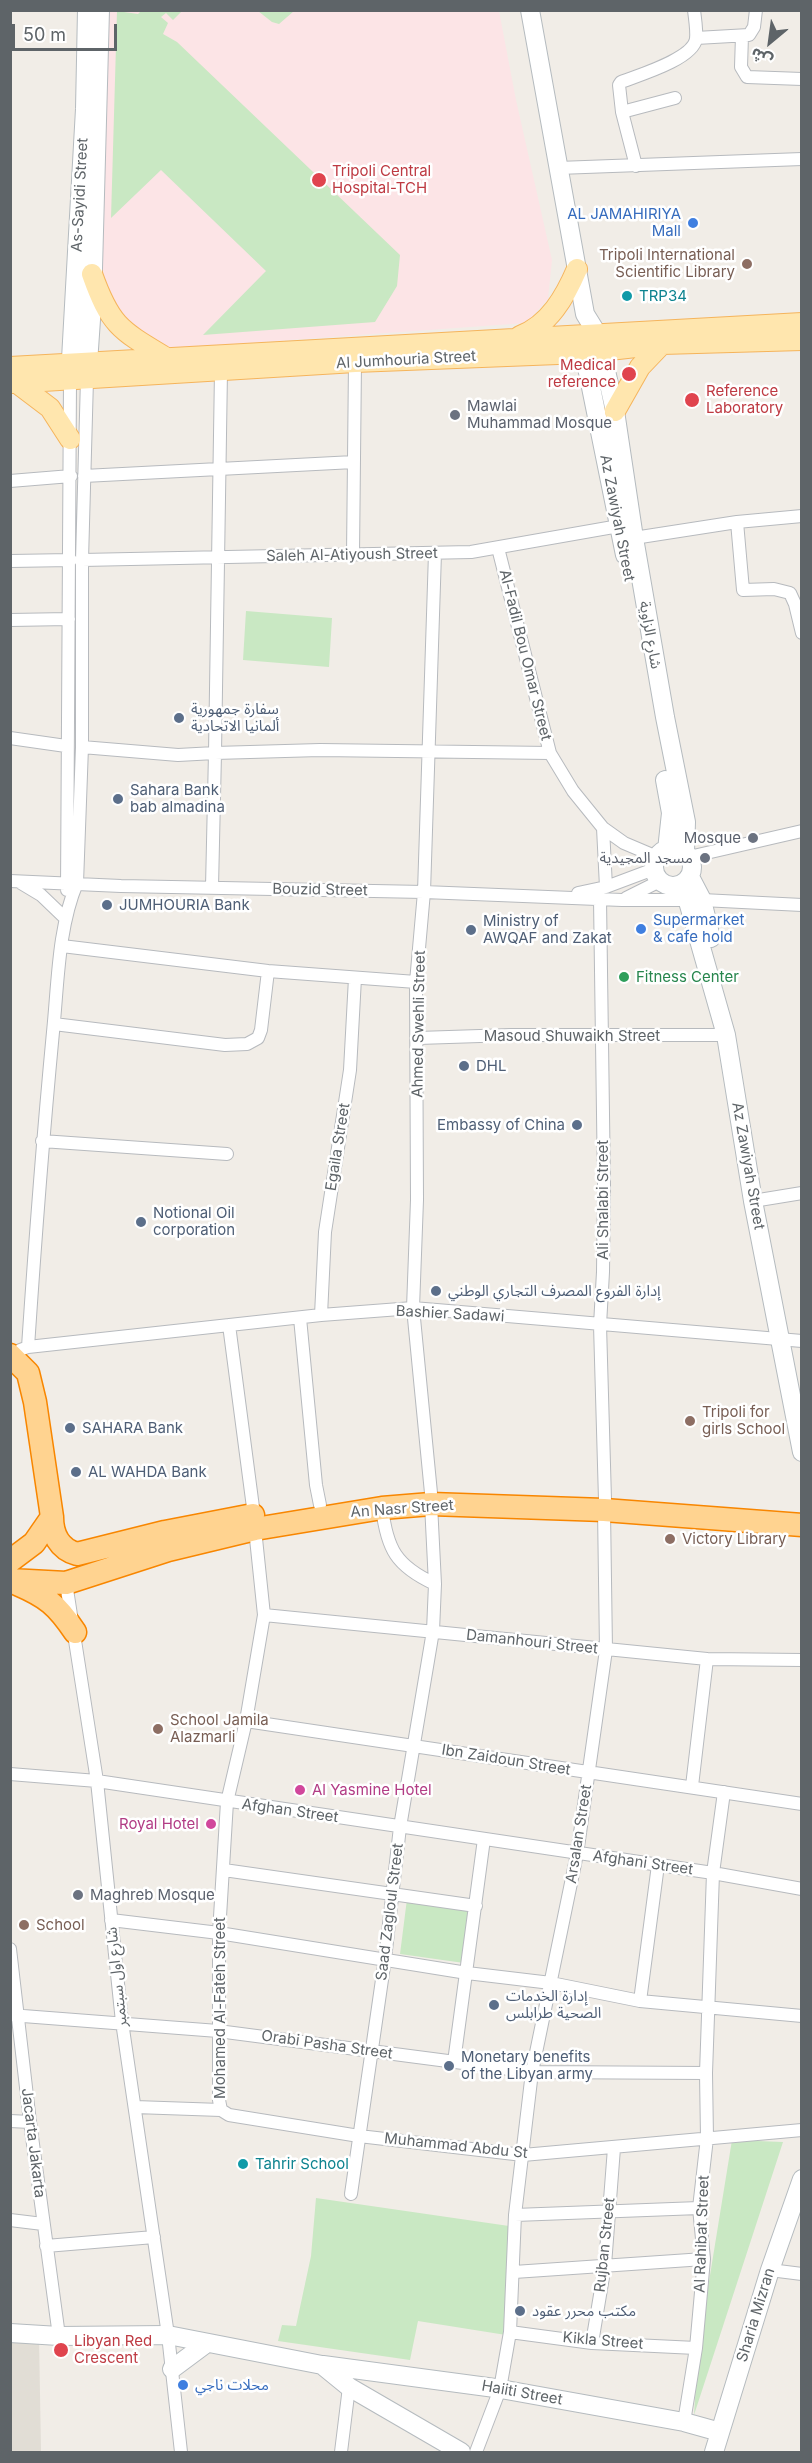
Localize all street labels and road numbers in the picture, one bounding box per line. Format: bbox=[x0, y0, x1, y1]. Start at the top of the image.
street label: As-Sayidi Street bbox=[68, 137, 92, 253]
street label: Al Jumhouria Street bbox=[336, 347, 476, 373]
street label: Az Zawiyah Street bbox=[596, 453, 638, 583]
street label: Saleh Al-Atiyoush Street bbox=[266, 545, 438, 565]
street label: Al-Fadil Bou Omar Street bbox=[495, 568, 555, 742]
street label: شارع الزاوية bbox=[635, 600, 665, 670]
street label: Bouzid Street bbox=[272, 880, 368, 900]
street label: Ahmed Swehli Street bbox=[409, 950, 429, 1098]
street label: Masoud Shuwaikh Street bbox=[484, 1027, 660, 1045]
street label: Az Zawiyah Street bbox=[728, 1101, 768, 1231]
street label: Egaila Street bbox=[322, 1102, 354, 1192]
street label: Ali Shalabi Street bbox=[594, 1140, 612, 1260]
street label: Bashier Sadawi bbox=[395, 1302, 505, 1326]
street label: An Nasr Street bbox=[350, 1496, 454, 1522]
street label: Damanhouri Street bbox=[465, 1626, 599, 1658]
street label: Ibn Zaidoun Street bbox=[440, 1741, 572, 1779]
street label: Arsalan Street bbox=[562, 1783, 596, 1885]
street label: Afghan Street bbox=[241, 1795, 339, 1827]
street label: Saad Zagloul Street bbox=[373, 1842, 407, 1982]
street label: Afghani Street bbox=[592, 1847, 694, 1879]
street label: Mohamed Al-Fateh Street bbox=[211, 1917, 229, 2099]
street label: شارع اول سبتمبر bbox=[103, 1926, 131, 2028]
street label: Orabi Pasha Street bbox=[260, 2027, 394, 2063]
street label: Jacarta Jakarta bbox=[17, 2087, 49, 2199]
street label: Muhammad Abdu St bbox=[383, 2130, 529, 2162]
street label: Al Rahibat Street bbox=[691, 2175, 713, 2293]
street label: Rujban Street bbox=[591, 2197, 619, 2293]
street label: Sharia Mizran bbox=[733, 2266, 779, 2364]
street label: Kikla Street bbox=[562, 2329, 644, 2353]
street label: Haiiti Street bbox=[480, 2377, 564, 2409]

